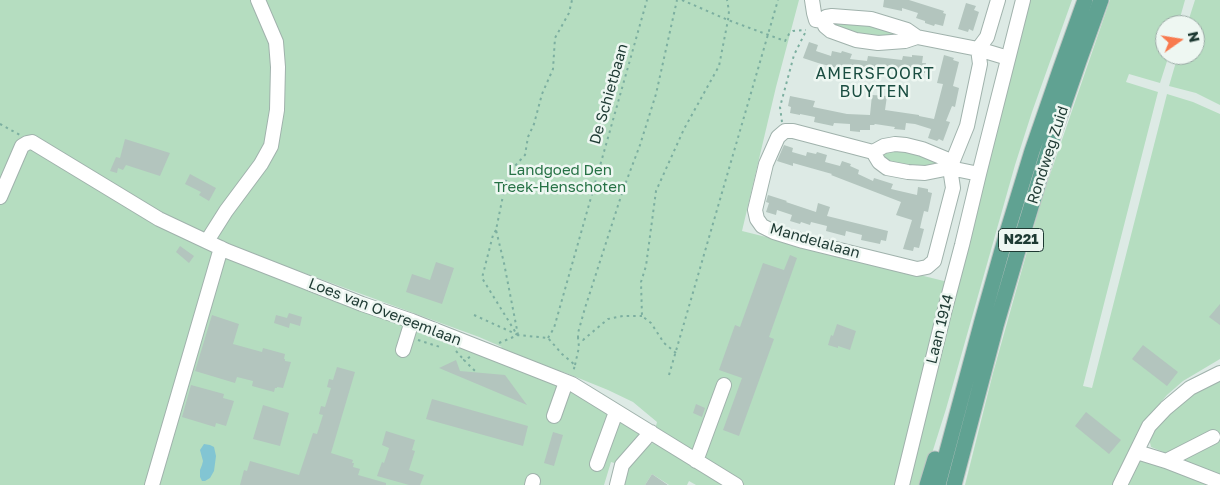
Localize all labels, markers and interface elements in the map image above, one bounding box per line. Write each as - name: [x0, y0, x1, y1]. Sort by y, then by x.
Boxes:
- north arrow: [1155, 15, 1205, 65]
- text: N: [1185, 30, 1204, 44]
- street label: De Schietbaan: [586, 42, 632, 146]
- district label: AMERSFOORT BUYTEN: [814, 64, 936, 102]
- street label: Rondweg Zuid: [1024, 104, 1072, 206]
- park label: Landgoed Den Treek-Henschoten: [494, 161, 626, 196]
- street label: Mandelalaan: [768, 220, 862, 262]
- road number: N221: [998, 228, 1044, 252]
- street label: Loes van Overeemlaan: [306, 274, 464, 350]
- street label: Laan 1914: [923, 292, 957, 366]

